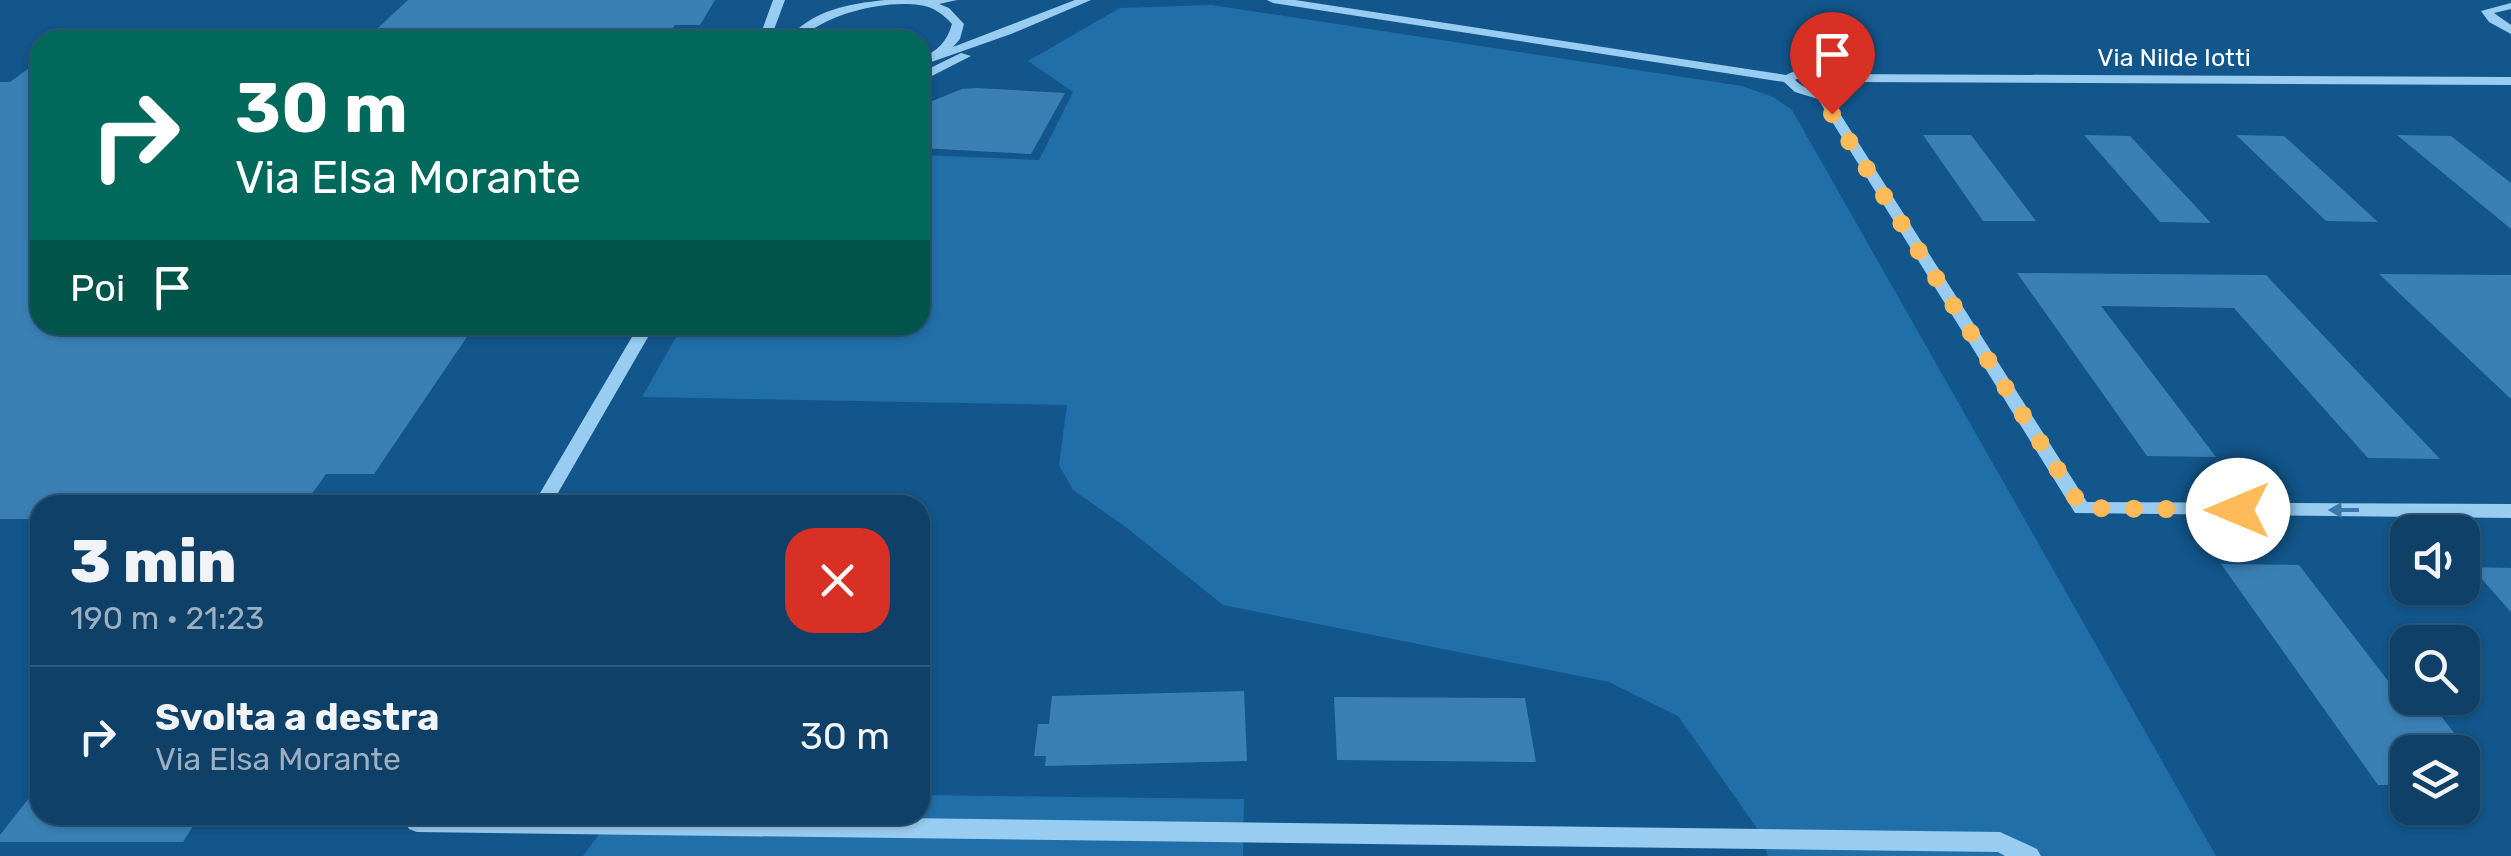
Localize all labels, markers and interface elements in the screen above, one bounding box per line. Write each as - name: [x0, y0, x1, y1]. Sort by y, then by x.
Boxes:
- pin: [1790, 12, 1875, 115]
- icon: arrive: [1805, 27, 1860, 82]
- street label: Via Nilde Iotti: [2097, 43, 2251, 72]
- text: 30 m: [235, 67, 408, 150]
- icon: right: [70, 70, 200, 200]
- text: Via Elsa Morante: [235, 151, 581, 204]
- icon: arrive: [145, 260, 200, 315]
- text: Poi: [70, 265, 125, 311]
- position arrow: [2186, 458, 2290, 562]
- one-way arrow: [2327, 502, 2359, 518]
- map controls: [2390, 515, 2480, 825]
- button: sound: [2390, 515, 2480, 605]
- text: 3 min: [70, 526, 236, 597]
- button: close: [785, 528, 890, 633]
- text: 190 m · 21:23: [70, 599, 264, 637]
- button: search: [2390, 625, 2480, 715]
- text: Svolta a destra: [155, 694, 439, 740]
- icon: right: [70, 709, 125, 764]
- text: 30 m: [800, 713, 890, 759]
- button: layers: [2390, 735, 2480, 825]
- text: Via Elsa Morante: [155, 740, 401, 778]

